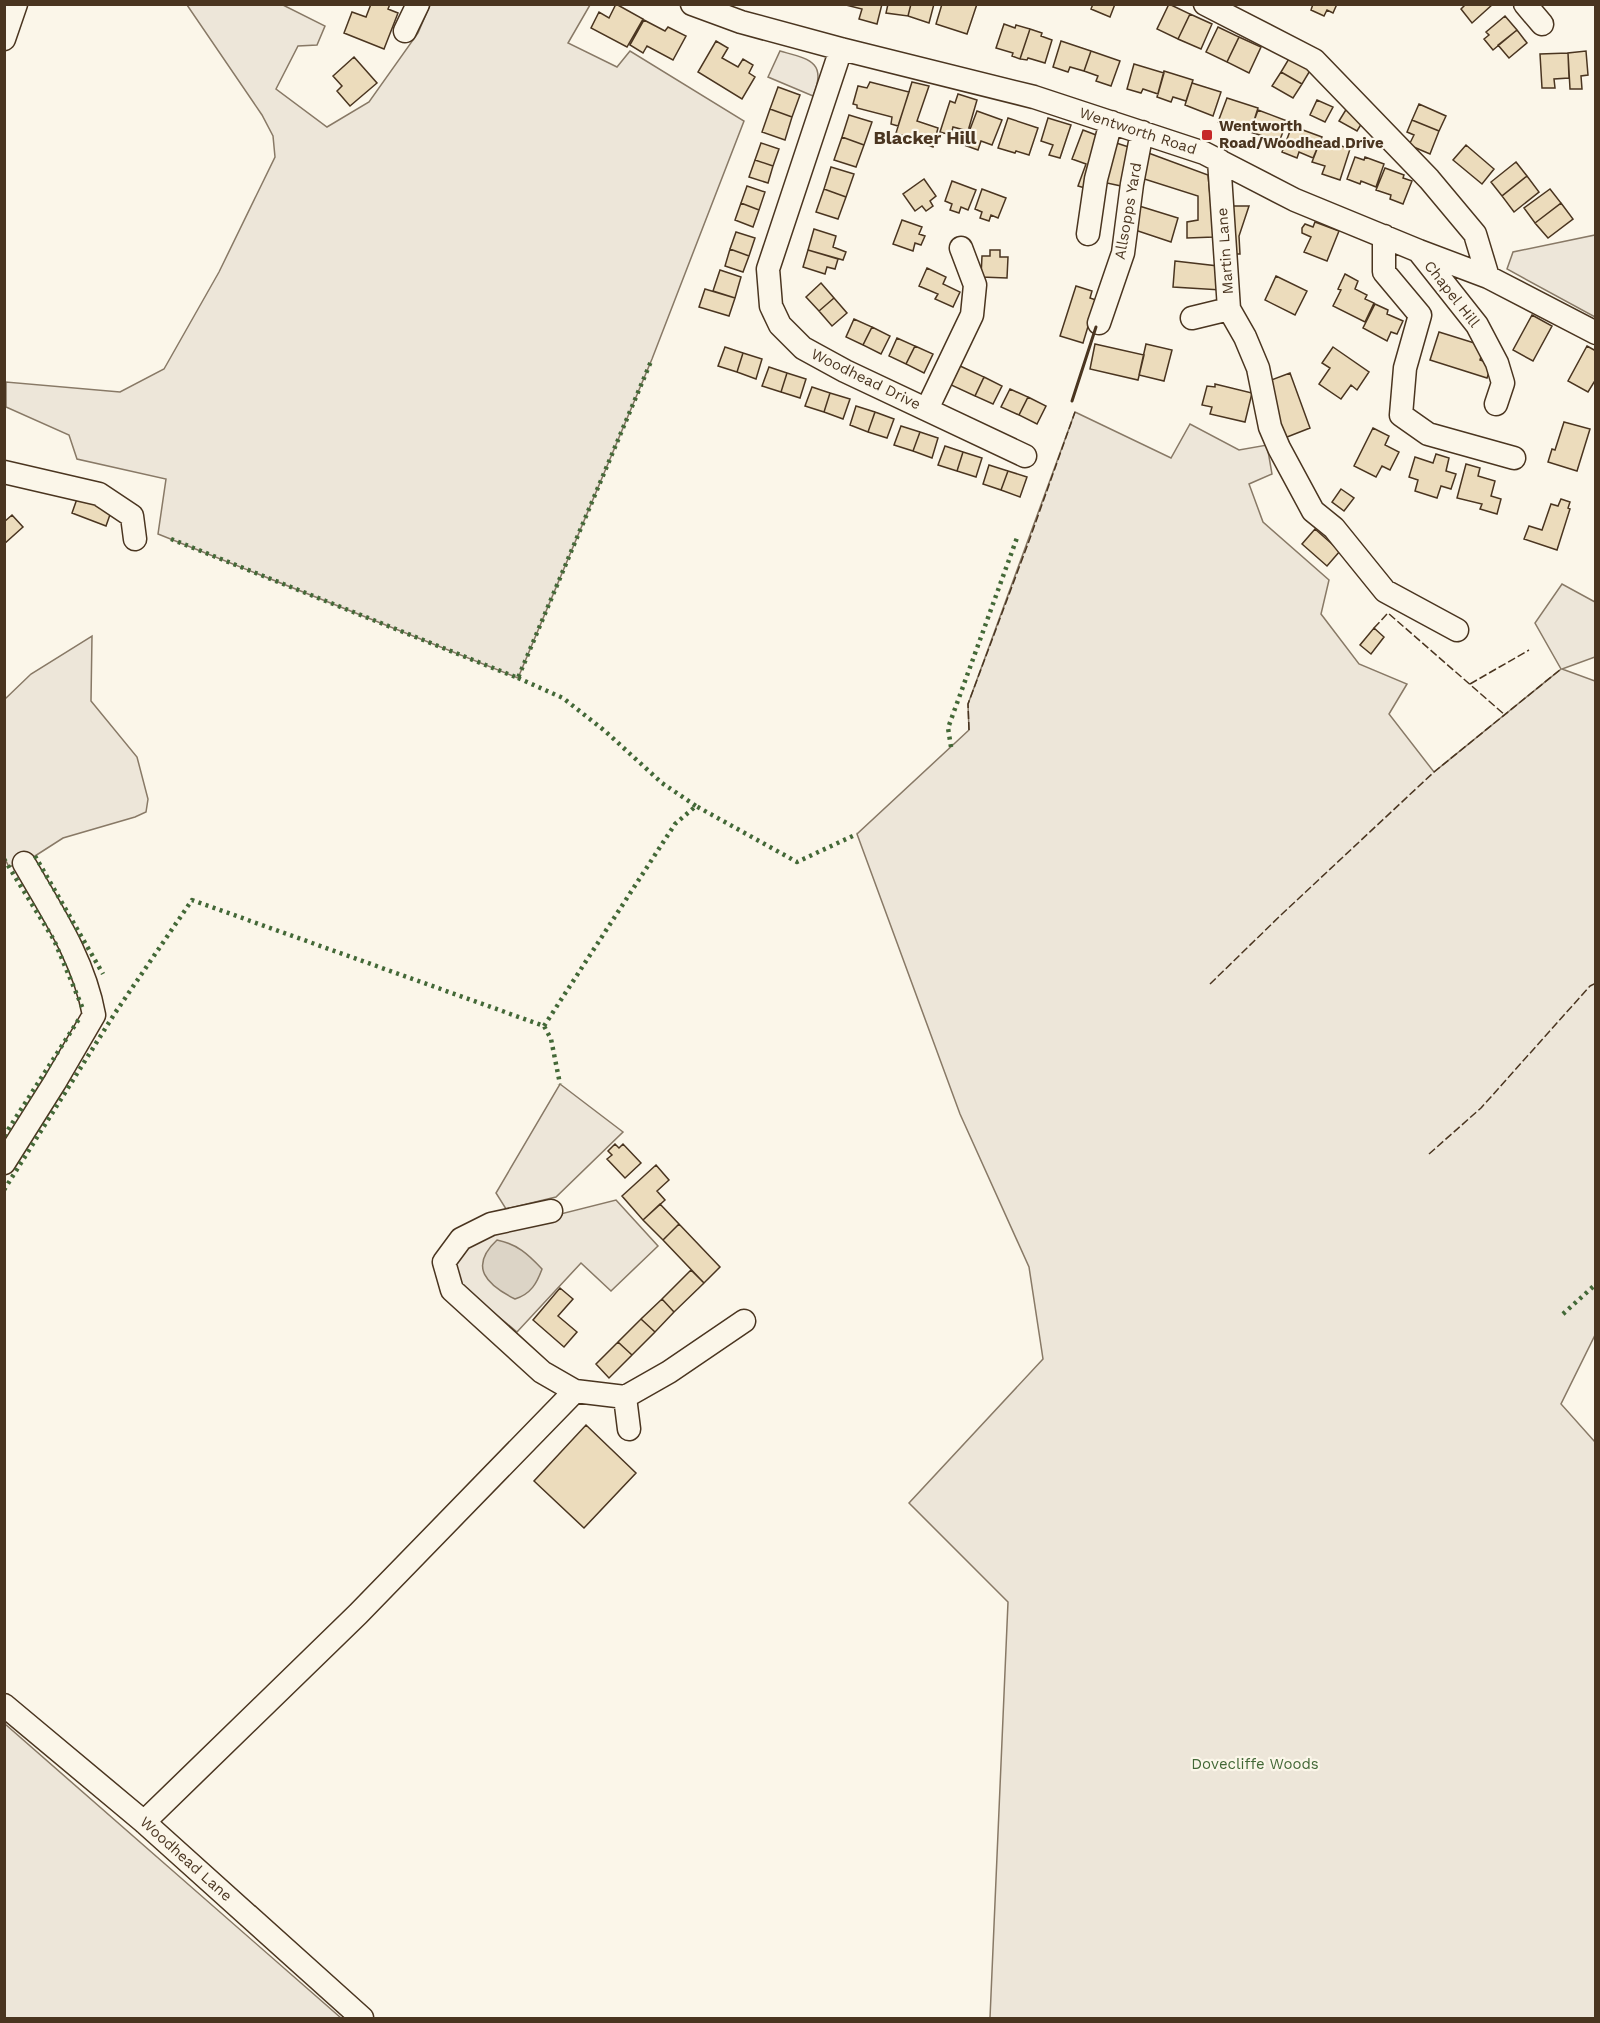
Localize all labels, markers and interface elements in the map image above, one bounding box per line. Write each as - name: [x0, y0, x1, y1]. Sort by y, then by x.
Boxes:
- street label: Wentworth Road: [1077, 104, 1199, 158]
- place label: Wentworth Road/Woodhead Drive: [1219, 117, 1384, 152]
- district label: Blacker Hill: [873, 127, 977, 148]
- marker: Wentworth Road/Woodhead Drive: [1200, 128, 1214, 142]
- street label: Allsopps Yard: [1111, 161, 1145, 261]
- street label: Martin Lane: [1213, 207, 1237, 295]
- street label: Chapel Hill: [1420, 257, 1484, 331]
- street label: Woodhead Drive: [808, 345, 924, 413]
- park label: Dovecliffe Woods: [1191, 1755, 1319, 1773]
- street label: Woodhead Lane: [136, 1813, 236, 1905]

